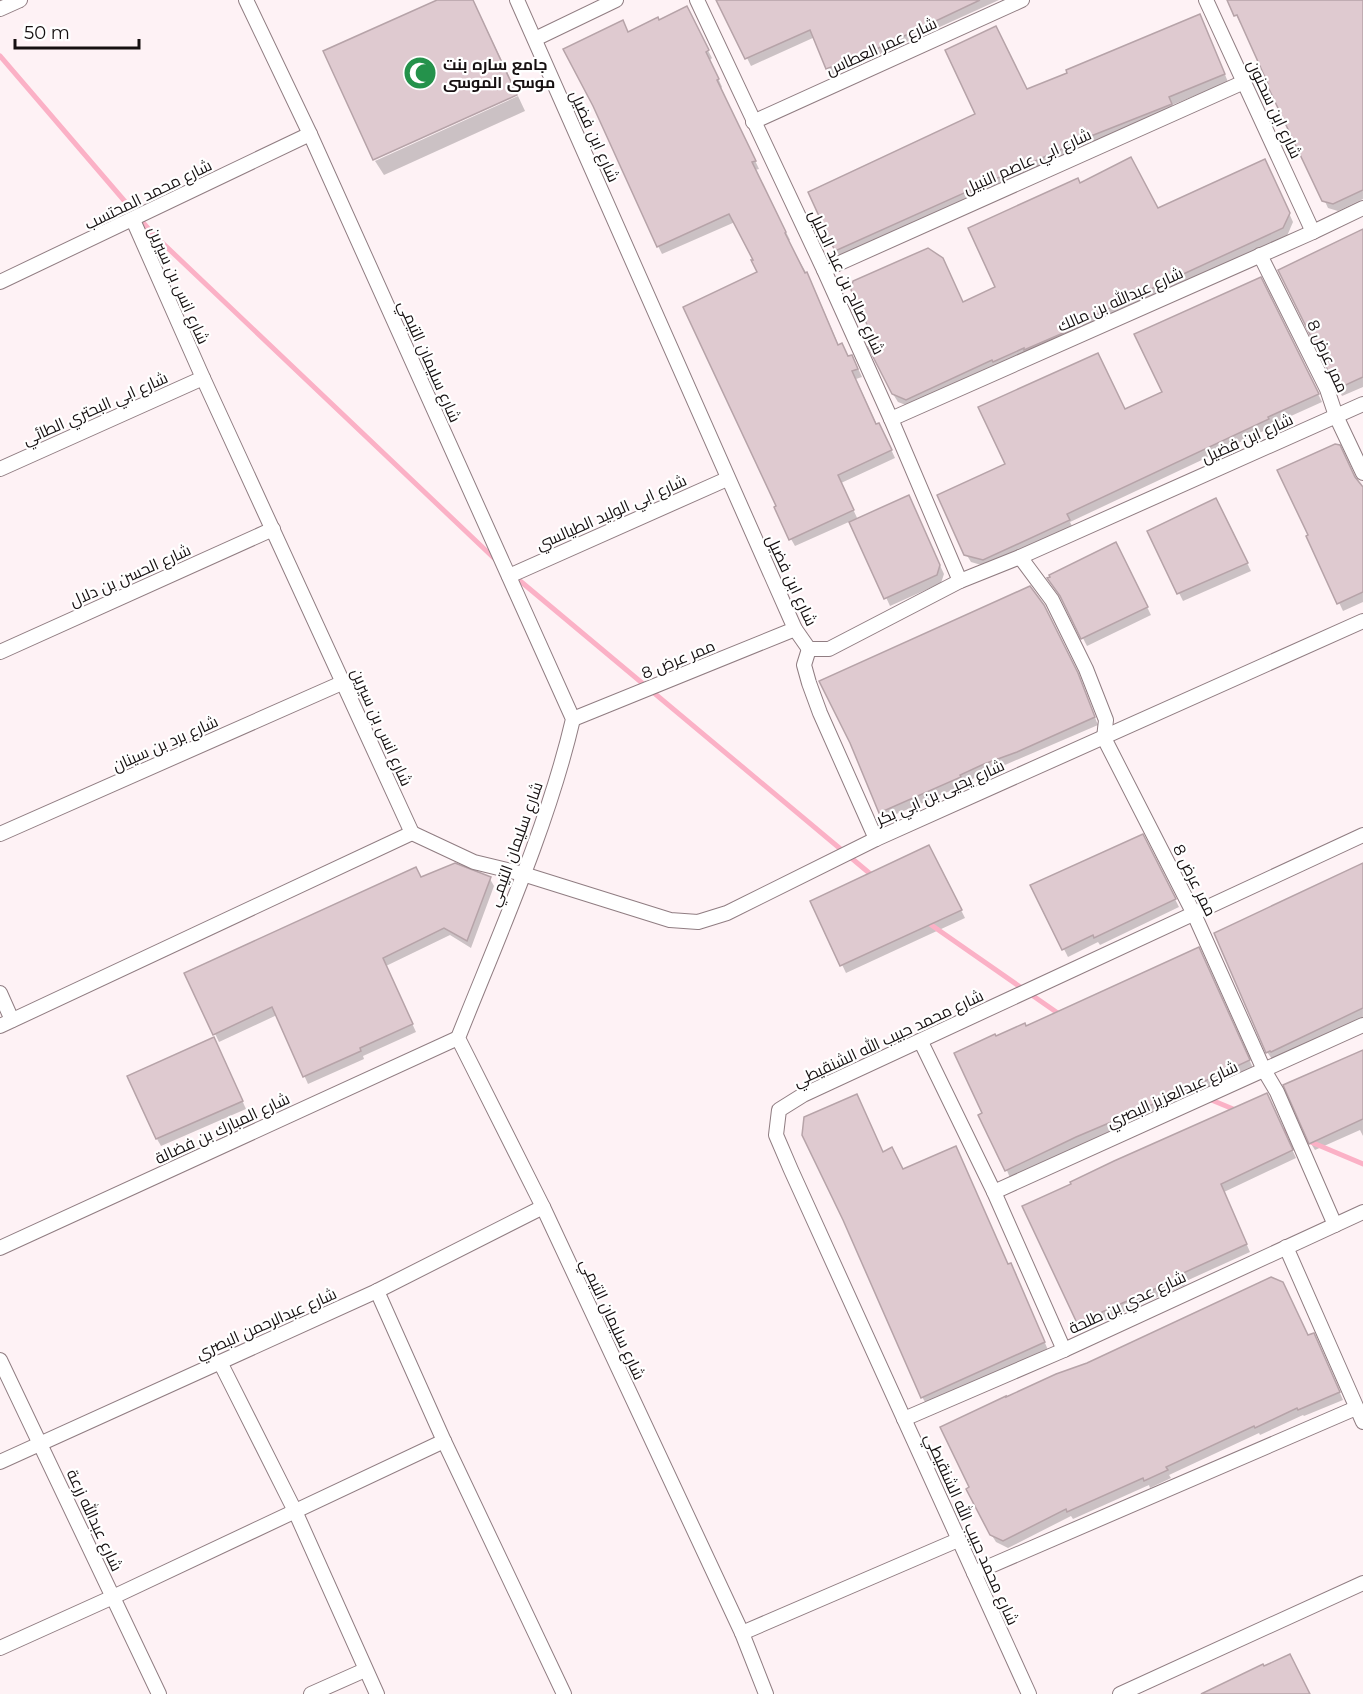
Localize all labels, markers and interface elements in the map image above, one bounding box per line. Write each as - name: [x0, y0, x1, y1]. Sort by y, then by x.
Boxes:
- scale bar: [15, 12, 140, 50]
- street label: شارع عمر العطاس: [823, 13, 940, 81]
- text: 50 m: [24, 22, 70, 44]
- mosque icon: جامع ساره بنت موسى الموسى: [402, 55, 438, 91]
- place label: جامع ساره بنت موسى الموسى: [443, 55, 555, 92]
- street label: شارع ابن سحنون: [1242, 57, 1306, 162]
- street label: شارع ابن فضيل: [564, 87, 623, 186]
- street label: شارع ابي عاصم النبيل: [960, 125, 1096, 202]
- street label: شارع محمد المحتسب: [81, 155, 216, 235]
- street label: شارع صالح بن عبد الجليل: [803, 207, 888, 358]
- street label: شارع انس بن سيرين: [142, 223, 213, 348]
- street label: شارع عبدالله بن مالك: [1054, 262, 1187, 337]
- street label: شارع سليمان التيمي: [390, 297, 465, 427]
- street label: ممر عرض 8: [1302, 317, 1352, 396]
- street label: شارع ابي البحتري الطائي: [20, 368, 172, 453]
- street label: شارع ابن فضيل: [1198, 410, 1297, 469]
- street label: شارع ابي الوليد الطيالسي: [533, 471, 691, 558]
- street label: شارع ابن فضيل: [760, 532, 821, 630]
- street label: شارع الحسن بن دلال: [67, 540, 195, 613]
- street label: ممر عرض 8: [639, 636, 718, 684]
- street label: شارع انس بن سيرين: [345, 665, 416, 790]
- street label: شارع برد بن سينان: [109, 712, 222, 777]
- street label: شارع يحيى بن ابي بكر: [872, 756, 1009, 833]
- street label: شارع سليمان التيمي: [484, 779, 551, 911]
- street label: ممر عرض 8: [1168, 841, 1220, 920]
- street label: شارع محمد حبيب الله الشنقيطي: [790, 985, 988, 1095]
- street label: شارع عبدالعزيز البصري: [1104, 1057, 1242, 1136]
- street label: شارع المبارك بن فضالة: [152, 1089, 293, 1170]
- street label: شارع سليمان التيمي: [573, 1256, 649, 1384]
- street label: شارع عدي بن طلحة: [1066, 1267, 1191, 1342]
- street label: شارع عبدالرحمن البصري: [193, 1284, 341, 1367]
- street label: شارع محمد حبيب الله الشنقيطي: [917, 1430, 1023, 1630]
- street label: شارع عبدالله زرعة: [61, 1466, 127, 1575]

